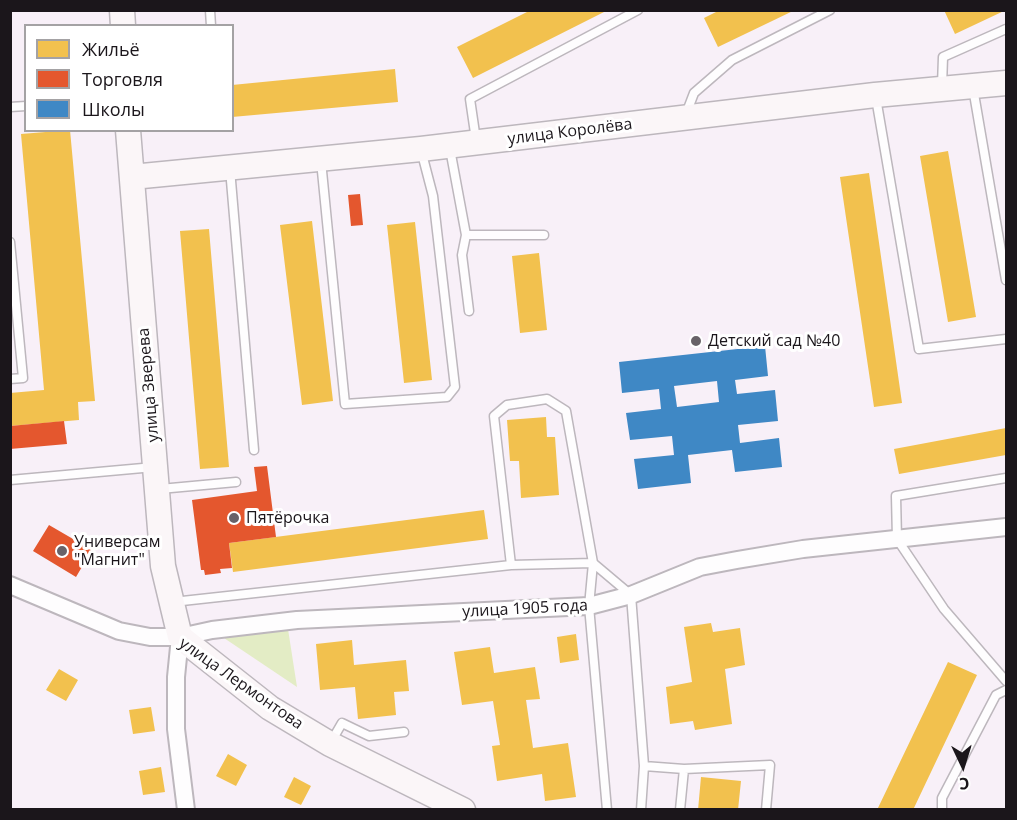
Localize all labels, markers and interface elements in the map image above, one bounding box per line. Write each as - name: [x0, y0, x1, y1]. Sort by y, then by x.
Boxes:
- legend: [24, 24, 234, 132]
- text: Жильё: [82, 37, 140, 61]
- text: Торговля: [82, 67, 163, 91]
- text: Школы: [82, 97, 145, 121]
- street label: улица Королёва: [507, 115, 633, 149]
- street label: улица Зверева: [134, 327, 164, 443]
- place label: Детский сад №40: [708, 331, 840, 351]
- marker: Детский сад №40: [689, 334, 703, 348]
- place label: Пятёрочка: [246, 508, 329, 528]
- marker: Пятёрочка: [227, 511, 241, 525]
- place label: Универсам "Магнит": [74, 532, 160, 570]
- marker: Универсам "Магнит": [55, 544, 69, 558]
- street label: улица 1905 года: [462, 596, 588, 622]
- street label: улица Лермонтова: [175, 634, 307, 734]
- north arrow: [933, 736, 993, 796]
- text: С: [958, 773, 970, 795]

